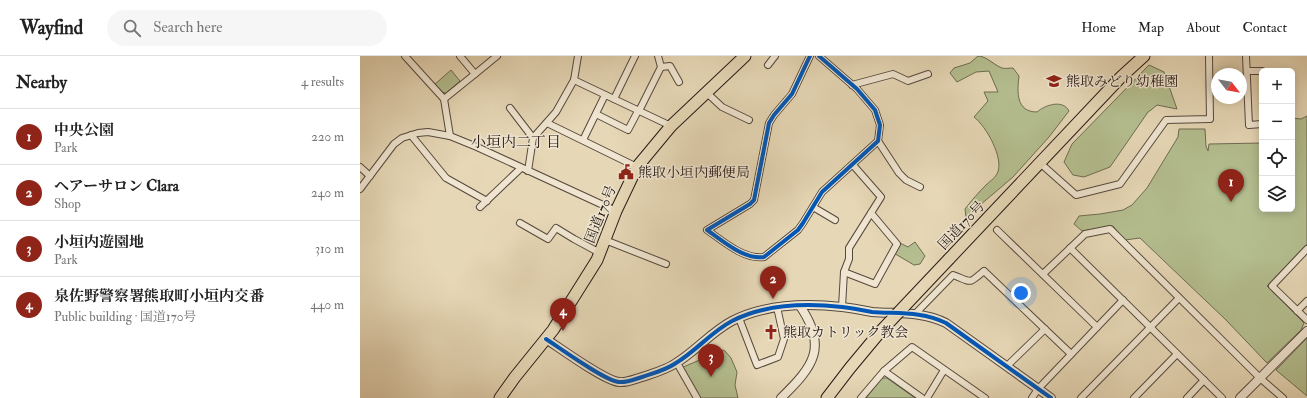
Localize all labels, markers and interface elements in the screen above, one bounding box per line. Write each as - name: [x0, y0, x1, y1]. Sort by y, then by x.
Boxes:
- search box: [107, 10, 387, 46]
- text: Wayfind: [20, 16, 83, 40]
- icon: search: [121, 17, 143, 39]
- text: Search here: [153, 18, 223, 37]
- text: Home: [1081, 19, 1116, 36]
- text: Map: [1138, 19, 1164, 36]
- text: About: [1186, 19, 1220, 36]
- text: Contact: [1242, 19, 1287, 36]
- north arrow: [1211, 68, 1247, 104]
- map controls: [1259, 68, 1295, 212]
- button: +: [1259, 68, 1295, 104]
- text: Nearby: [16, 72, 67, 93]
- school or university icon: 熊取みどり幼稚園: [1045, 72, 1063, 90]
- place label: 熊取みどり幼稚園: [1066, 73, 1178, 90]
- text: 4 results: [301, 74, 344, 90]
- button: −: [1259, 104, 1295, 140]
- text: 中央公園: [54, 121, 114, 140]
- text: 1: [27, 129, 31, 145]
- text: 220 m: [311, 129, 344, 145]
- district label: 小垣内二丁目: [471, 133, 561, 152]
- text: Park: [54, 140, 78, 156]
- button: locate: [1259, 140, 1295, 176]
- public building icon: 熊取小垣内郵便局: [617, 163, 635, 181]
- place label: 熊取小垣内郵便局: [638, 164, 750, 181]
- pin: 1: [1218, 169, 1244, 202]
- button: layers: [1259, 176, 1295, 212]
- text: ヘアーサロン Clara: [54, 177, 179, 196]
- street label: 国道170号: [581, 183, 620, 245]
- text: 2: [26, 185, 32, 201]
- text: 240 m: [311, 185, 344, 201]
- text: Shop: [54, 196, 81, 212]
- street label: 国道170号: [934, 197, 988, 253]
- text: 小垣内遊園地: [54, 233, 144, 252]
- text: 3: [27, 241, 32, 257]
- text: 310 m: [315, 241, 344, 257]
- text: Park: [54, 252, 78, 268]
- pin: 2: [760, 266, 786, 299]
- your location: [1011, 283, 1031, 303]
- text: 泉佐野警察署熊取町小垣内交番: [54, 287, 264, 306]
- text: 4: [25, 297, 33, 313]
- text: 440 m: [310, 297, 344, 313]
- pin: 4: [550, 298, 576, 331]
- text: Public building · 国道170号: [54, 309, 196, 325]
- church icon: 熊取カトリック教会: [762, 323, 780, 341]
- place label: 熊取カトリック教会: [783, 324, 908, 341]
- pin: 3: [698, 344, 724, 377]

